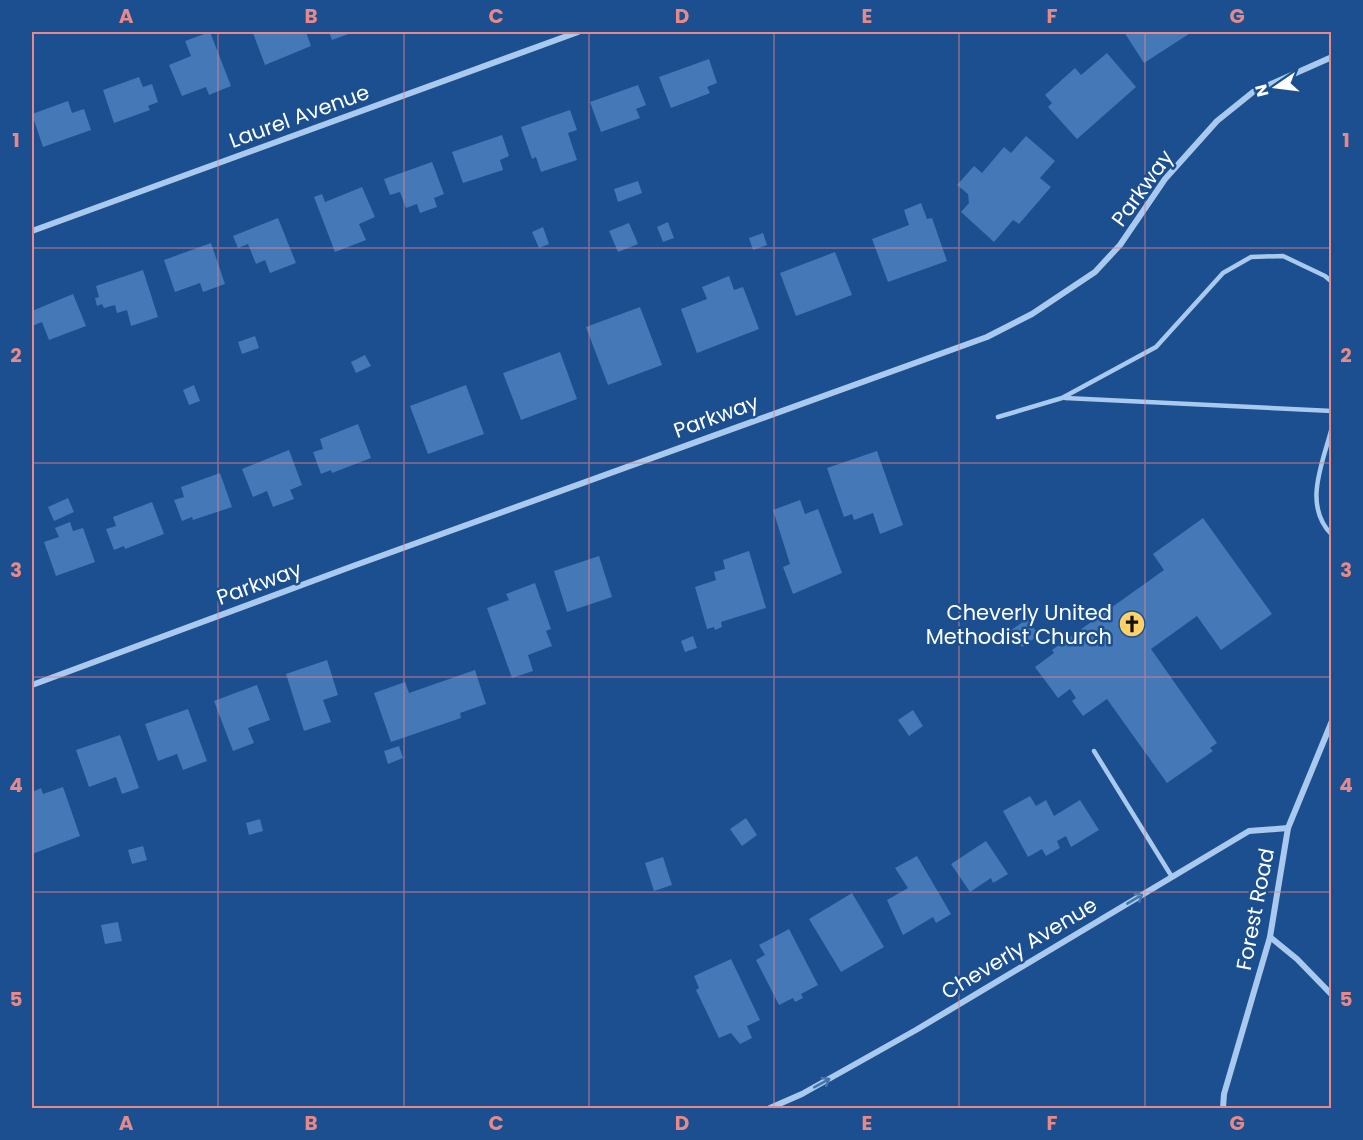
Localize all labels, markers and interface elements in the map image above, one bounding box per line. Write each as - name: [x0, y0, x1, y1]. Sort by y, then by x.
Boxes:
- text: A: [119, 2, 134, 30]
- text: B: [304, 2, 318, 30]
- text: C: [488, 2, 504, 30]
- text: D: [675, 2, 689, 30]
- text: E: [862, 2, 872, 30]
- text: F: [1047, 2, 1058, 30]
- text: G: [1229, 2, 1245, 30]
- north arrow: [1246, 57, 1306, 117]
- street label: Laurel Avenue: [225, 77, 373, 155]
- text: N: [1249, 82, 1275, 99]
- text: 1: [12, 126, 20, 154]
- text: 1: [1342, 126, 1350, 154]
- street label: Parkway: [1104, 144, 1180, 232]
- text: 2: [10, 341, 22, 369]
- text: 2: [1340, 341, 1352, 369]
- street label: Parkway: [670, 387, 763, 445]
- street label: Parkway: [213, 554, 306, 612]
- text: 3: [10, 556, 22, 584]
- text: 3: [1340, 556, 1352, 584]
- place label: Cheverly United Methodist Church: [926, 598, 1112, 651]
- church icon: Cheverly United Methodist Church: [1117, 609, 1147, 639]
- text: 4: [9, 771, 23, 799]
- text: 4: [1339, 771, 1353, 799]
- street label: Forest Road: [1229, 846, 1281, 972]
- street label: Cheverly Avenue: [936, 890, 1102, 1006]
- one-way arrow: [1126, 892, 1143, 904]
- text: 5: [10, 985, 23, 1013]
- text: 5: [1340, 985, 1353, 1013]
- one-way arrow: [813, 1076, 830, 1088]
- text: A: [119, 1109, 134, 1137]
- text: B: [304, 1109, 318, 1137]
- text: C: [488, 1109, 504, 1137]
- text: D: [675, 1109, 689, 1137]
- text: E: [862, 1109, 872, 1137]
- text: F: [1047, 1109, 1058, 1137]
- text: G: [1229, 1109, 1245, 1137]

